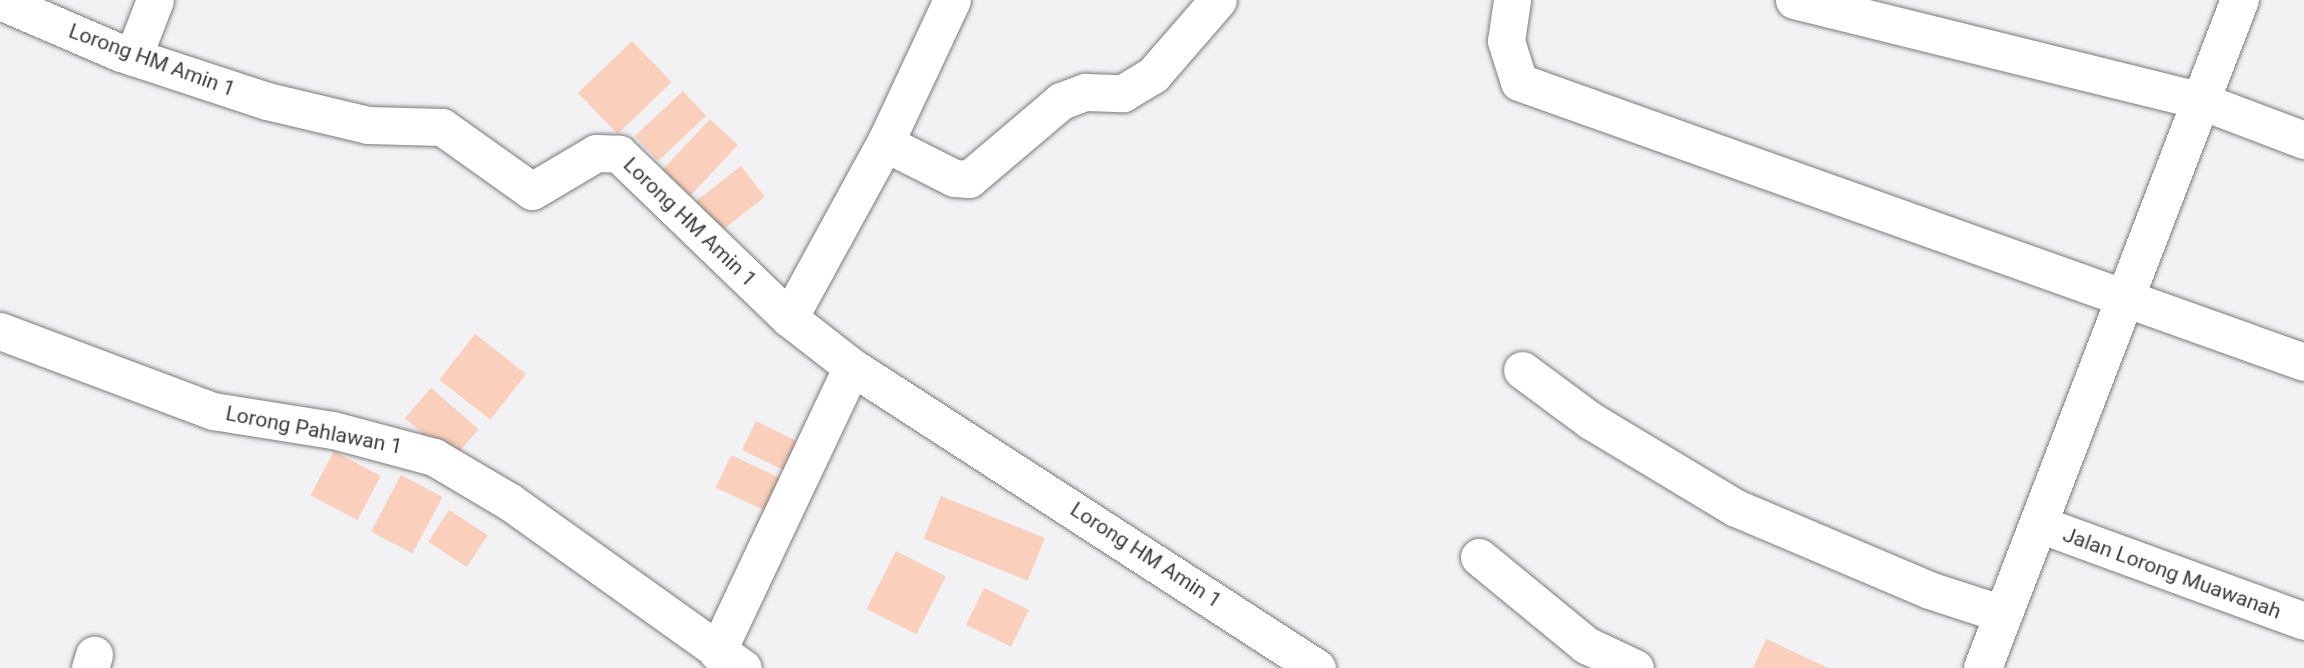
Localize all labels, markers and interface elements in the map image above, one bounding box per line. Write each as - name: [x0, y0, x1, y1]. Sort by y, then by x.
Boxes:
- street label: Lorong HM Amin 1: [65, 18, 239, 102]
- street label: Lorong HM Amin 1: [618, 152, 762, 292]
- street label: Lorong Pahlawan 1: [224, 401, 404, 459]
- street label: Lorong HM Amin 1: [1066, 497, 1226, 613]
- street label: Jalan Lorong Muawanah: [2060, 522, 2284, 624]

